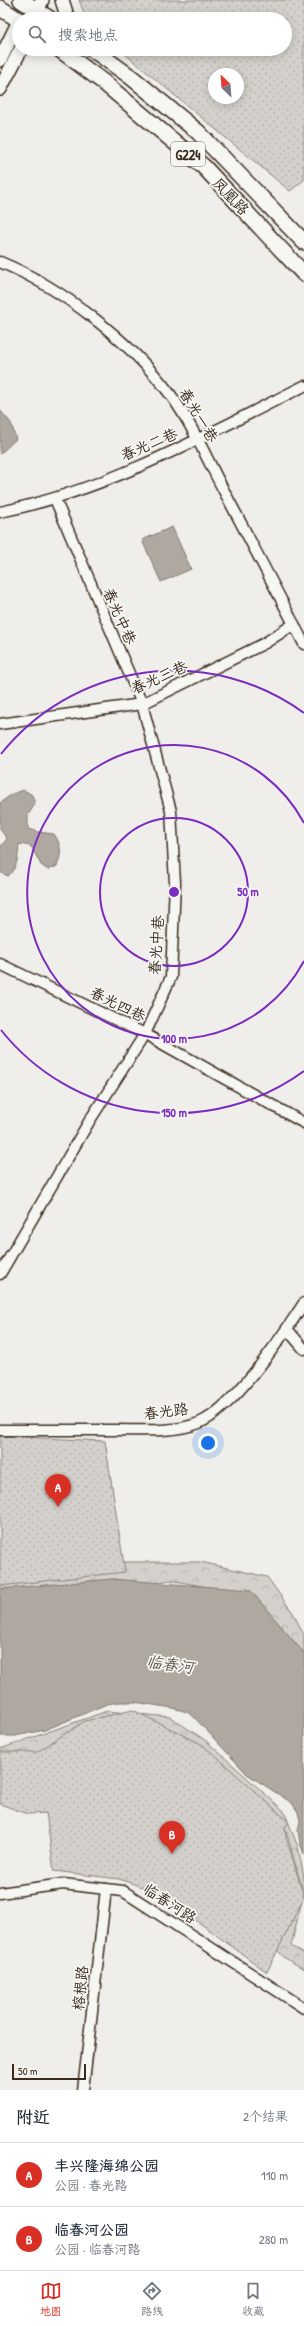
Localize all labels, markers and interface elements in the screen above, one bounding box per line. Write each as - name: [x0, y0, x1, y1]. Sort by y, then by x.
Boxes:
- search box: [12, 12, 292, 56]
- icon: search: [26, 23, 48, 45]
- text: 搜索地点: [58, 24, 118, 45]
- north arrow: [208, 68, 244, 104]
- road number: G224: [171, 142, 205, 166]
- street label: 凤凰路: [208, 173, 254, 219]
- street label: 春光一巷: [175, 384, 223, 446]
- street label: 春光二巷: [117, 423, 181, 465]
- street label: 春光中巷: [98, 584, 142, 648]
- street label: 春光三巷: [127, 655, 191, 699]
- text: 50 m: [237, 883, 259, 900]
- centre of rings: [167, 885, 181, 899]
- street label: 春光中巷: [143, 914, 169, 976]
- street label: 春光四巷: [86, 981, 150, 1027]
- text: 100 m: [161, 1030, 187, 1047]
- text: 150 m: [161, 1104, 187, 1121]
- street label: 春光路: [142, 1398, 190, 1424]
- your location: [198, 1433, 218, 1453]
- pin: A: [45, 1474, 71, 1507]
- water label: 临春河: [145, 1650, 198, 1679]
- pin: B: [159, 1821, 185, 1854]
- street label: 临春河路: [139, 1878, 201, 1928]
- street label: 榕根路: [67, 1965, 93, 2011]
- scale bar: [12, 2062, 86, 2081]
- text: 50 m: [18, 2064, 38, 2078]
- text: 附近: [16, 2105, 50, 2128]
- text: 2个结果: [243, 2107, 288, 2125]
- text: 丰兴隆海绵公园: [54, 2155, 159, 2176]
- text: A: [26, 2166, 32, 2184]
- text: 110 m: [261, 2166, 288, 2184]
- text: 公园 · 春光路: [54, 2176, 128, 2194]
- text: 临春河公园: [54, 2219, 129, 2240]
- text: B: [26, 2230, 32, 2248]
- text: 280 m: [259, 2230, 288, 2248]
- text: 公园 · 临春河路: [54, 2240, 141, 2258]
- tab: 地图: [40, 2280, 62, 2318]
- tab: 路线: [141, 2280, 163, 2318]
- tab: 收藏: [242, 2280, 264, 2318]

